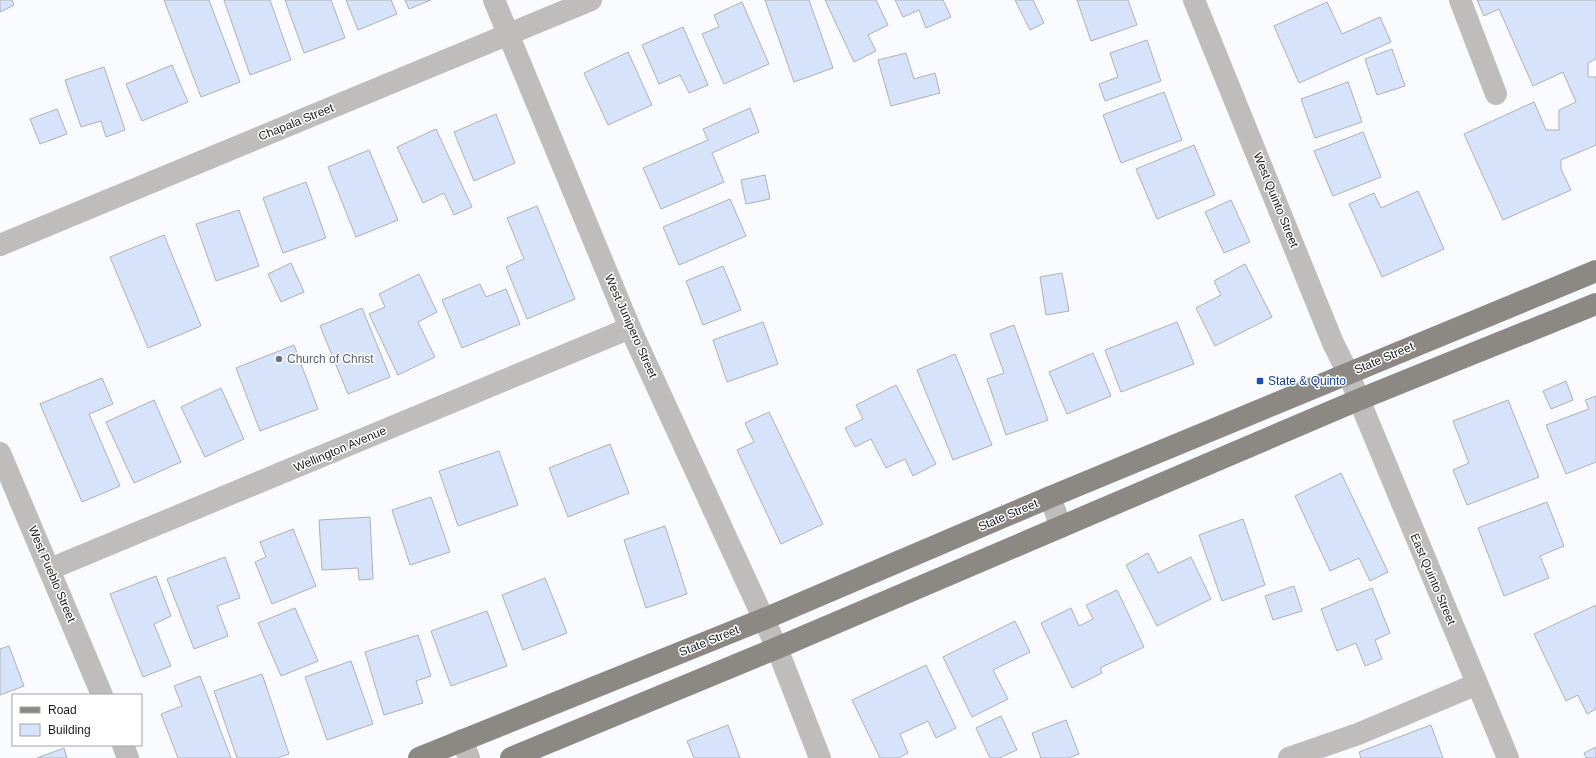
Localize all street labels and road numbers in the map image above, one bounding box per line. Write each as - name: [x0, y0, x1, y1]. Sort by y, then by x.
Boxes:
- street label: Chapala Street: [256, 100, 336, 143]
- street label: West Quinto Street: [1251, 150, 1302, 250]
- street label: West Junipero Street: [602, 272, 660, 381]
- street label: State Street: [1352, 339, 1417, 377]
- street label: Wellington Avenue: [292, 423, 389, 475]
- street label: State Street: [976, 496, 1041, 534]
- street label: West Pueblo Street: [25, 524, 79, 625]
- street label: East Quinto Street: [1407, 531, 1459, 627]
- street label: State Street: [677, 622, 742, 659]

